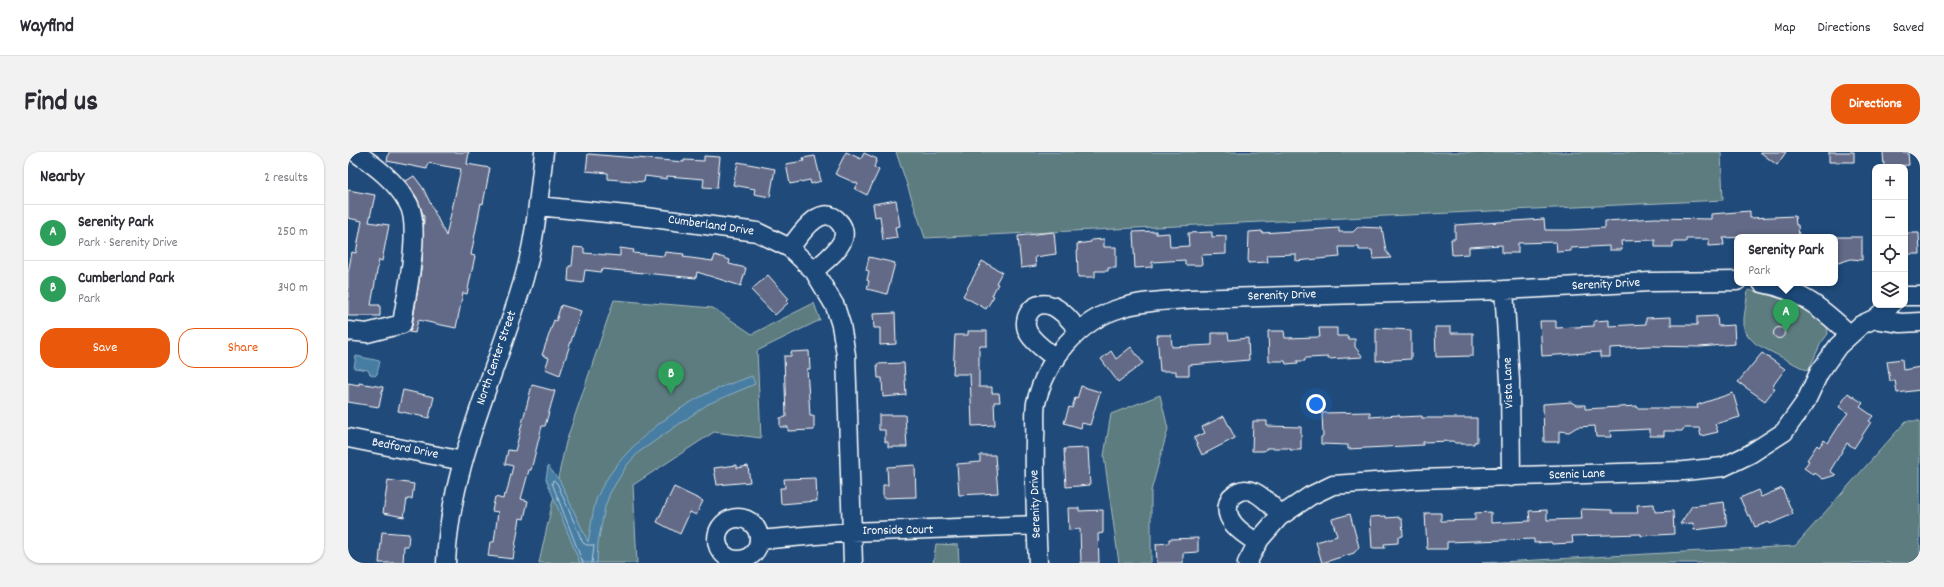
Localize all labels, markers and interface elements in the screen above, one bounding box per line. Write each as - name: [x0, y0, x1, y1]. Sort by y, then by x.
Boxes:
- text: Wayfind: [20, 14, 74, 41]
- text: Map: [1774, 18, 1796, 38]
- text: Directions: [1818, 18, 1871, 38]
- text: Saved: [1893, 18, 1924, 38]
- text: Find us: [24, 84, 98, 124]
- button: Directions: [1831, 84, 1920, 124]
- map controls: [1872, 164, 1908, 308]
- button: +: [1872, 164, 1908, 200]
- text: Nearby: [40, 166, 84, 190]
- text: 2 results: [264, 169, 308, 188]
- button: −: [1872, 200, 1908, 236]
- street label: Cumberland Drive: [667, 211, 755, 241]
- text: Serenity Park: [78, 212, 154, 234]
- text: A: [49, 223, 57, 242]
- text: 250 m: [277, 223, 308, 242]
- text: Park · Serenity Drive: [78, 234, 178, 253]
- popup: [1734, 234, 1838, 286]
- button: locate: [1872, 236, 1908, 272]
- text: Serenity Park: [1748, 240, 1824, 262]
- text: Park: [1748, 262, 1770, 281]
- text: Cumberland Park: [78, 268, 174, 290]
- button: layers: [1872, 272, 1908, 308]
- street label: Serenity Drive: [1571, 274, 1641, 296]
- text: B: [50, 279, 56, 298]
- text: 340 m: [278, 279, 308, 298]
- street label: Serenity Drive: [1247, 285, 1317, 307]
- text: Park: [78, 290, 100, 309]
- pin: A: [1773, 299, 1799, 332]
- street label: North Center Street: [472, 308, 522, 408]
- button: Save: [40, 328, 170, 368]
- button: Share: [178, 328, 308, 368]
- street label: Vista Lane: [1499, 357, 1519, 409]
- pin: B: [658, 361, 684, 394]
- your location: [1306, 394, 1326, 414]
- street label: Bedford Drive: [370, 433, 440, 465]
- street label: Scenic Lane: [1548, 465, 1606, 485]
- street label: Serenity Drive: [1025, 469, 1047, 539]
- street label: Ironside Court: [862, 521, 934, 541]

